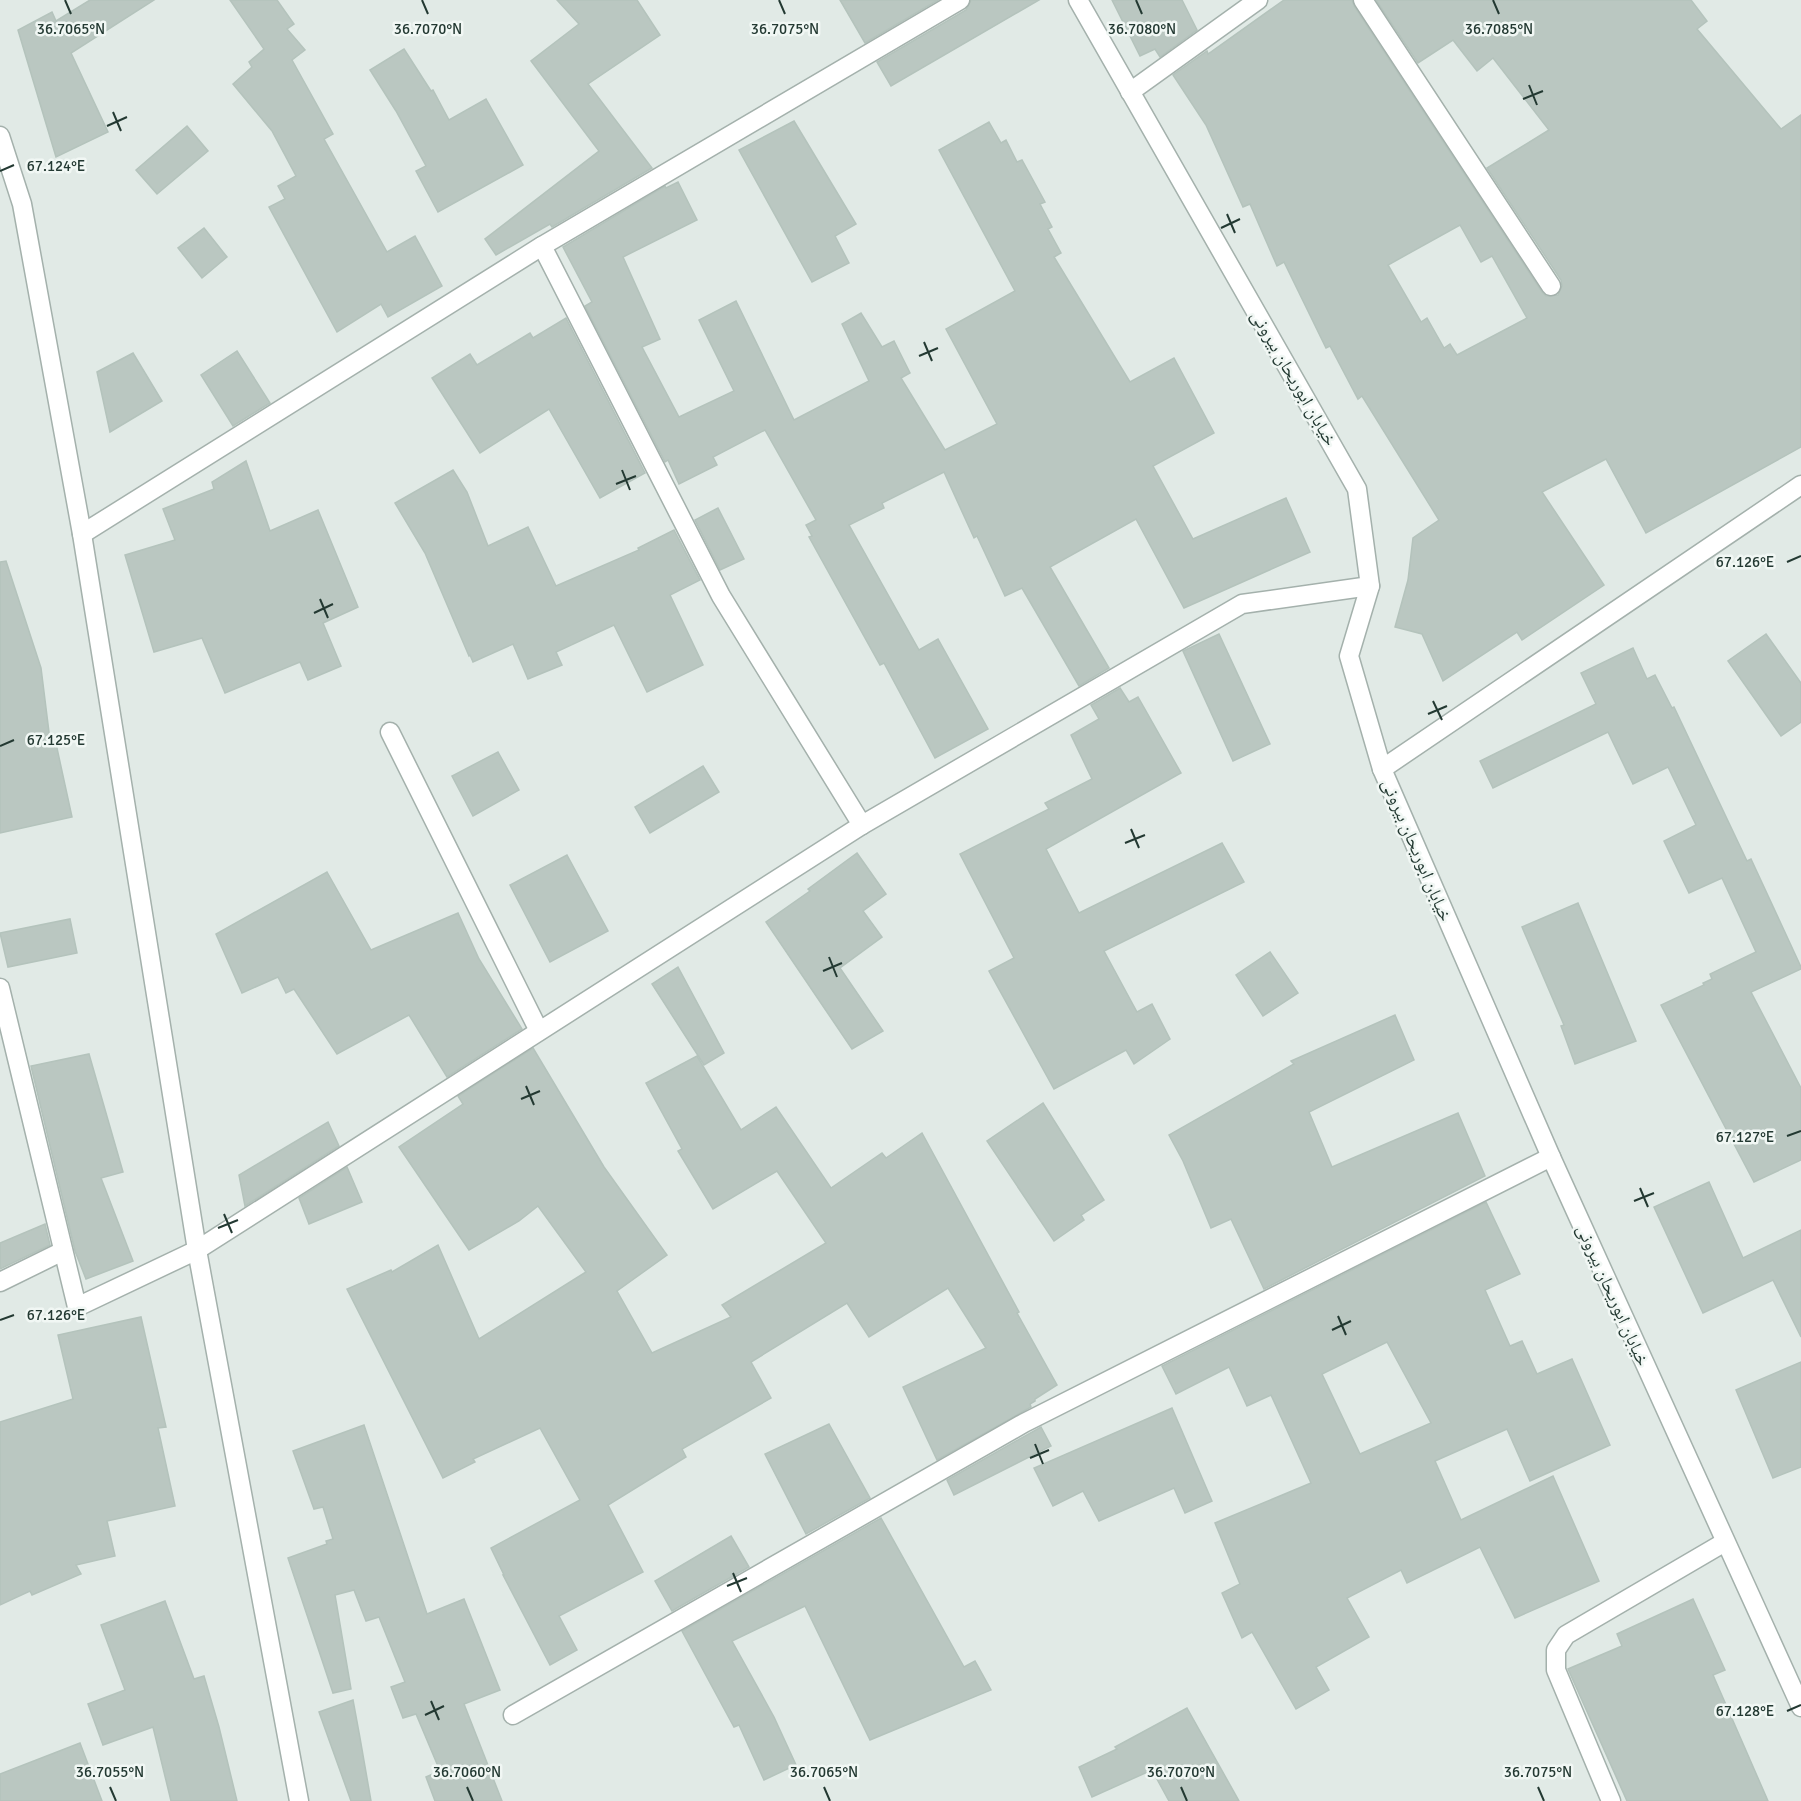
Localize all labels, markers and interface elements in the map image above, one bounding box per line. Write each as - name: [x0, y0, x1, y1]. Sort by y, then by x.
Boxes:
- text: 36.7065°N: [37, 20, 105, 38]
- text: 36.7070°N: [394, 20, 462, 38]
- text: 36.7075°N: [751, 20, 819, 38]
- text: 36.7080°N: [1108, 20, 1176, 38]
- text: 36.7085°N: [1465, 20, 1533, 38]
- text: 67.124°E: [27, 157, 85, 175]
- street label: خیابان ابوریحان بیرونی: [1246, 306, 1342, 450]
- text: 67.126°E: [1716, 553, 1774, 571]
- text: 67.125°E: [27, 731, 85, 749]
- street label: خیابان ابوریحان بیرونی: [1377, 775, 1457, 925]
- text: 67.127°E: [1716, 1128, 1774, 1146]
- street label: خیابان ابوریحان بیرونی: [1572, 1221, 1654, 1369]
- text: 67.126°E: [27, 1306, 85, 1324]
- text: 67.128°E: [1716, 1702, 1774, 1720]
- text: 36.7055°N: [76, 1763, 144, 1781]
- text: 36.7060°N: [433, 1763, 501, 1781]
- text: 36.7065°N: [790, 1763, 858, 1781]
- text: 36.7070°N: [1147, 1763, 1215, 1781]
- text: 36.7075°N: [1504, 1763, 1572, 1781]

